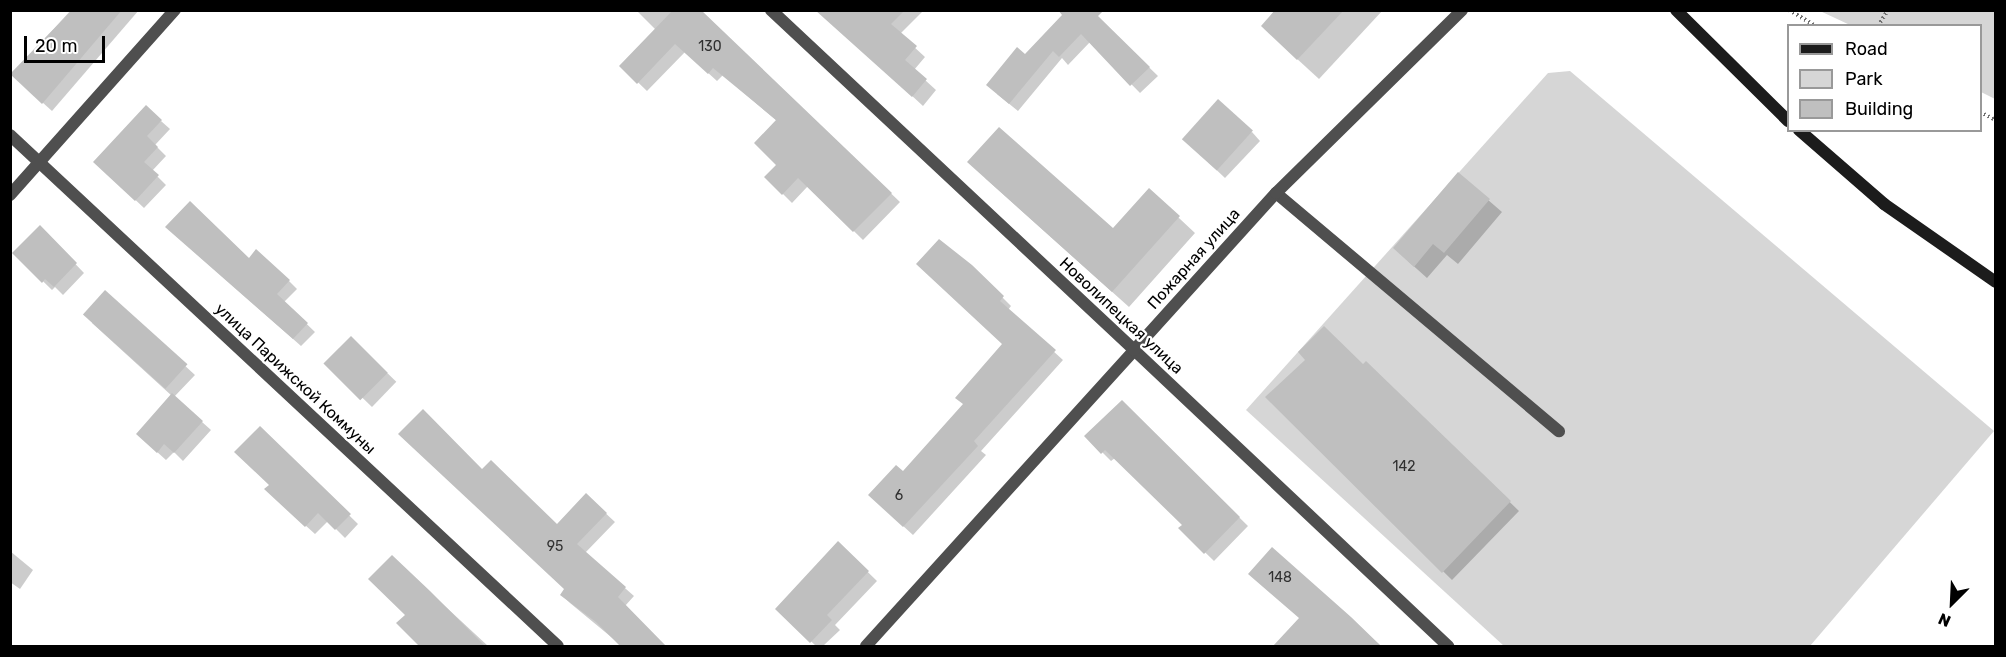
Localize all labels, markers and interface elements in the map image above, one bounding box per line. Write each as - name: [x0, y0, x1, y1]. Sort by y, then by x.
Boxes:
- scale bar: [27, 24, 108, 62]
- legend: [1787, 24, 1982, 132]
- text: 20 m: [35, 35, 77, 57]
- text: Road: [1845, 38, 1888, 60]
- house number: 130: [698, 39, 722, 55]
- text: Park: [1845, 68, 1882, 90]
- text: Building: [1845, 98, 1913, 120]
- street label: Пожарная улица: [1144, 205, 1244, 313]
- street label: Новолипецкая улица: [1055, 254, 1187, 378]
- street label: улица Парижской Коммуны: [211, 299, 379, 459]
- house number: 142: [1393, 459, 1415, 475]
- house number: 6: [895, 488, 903, 504]
- house number: 95: [547, 539, 563, 555]
- house number: 148: [1268, 570, 1292, 586]
- north arrow: [1922, 573, 1982, 633]
- text: N: [1935, 609, 1954, 631]

